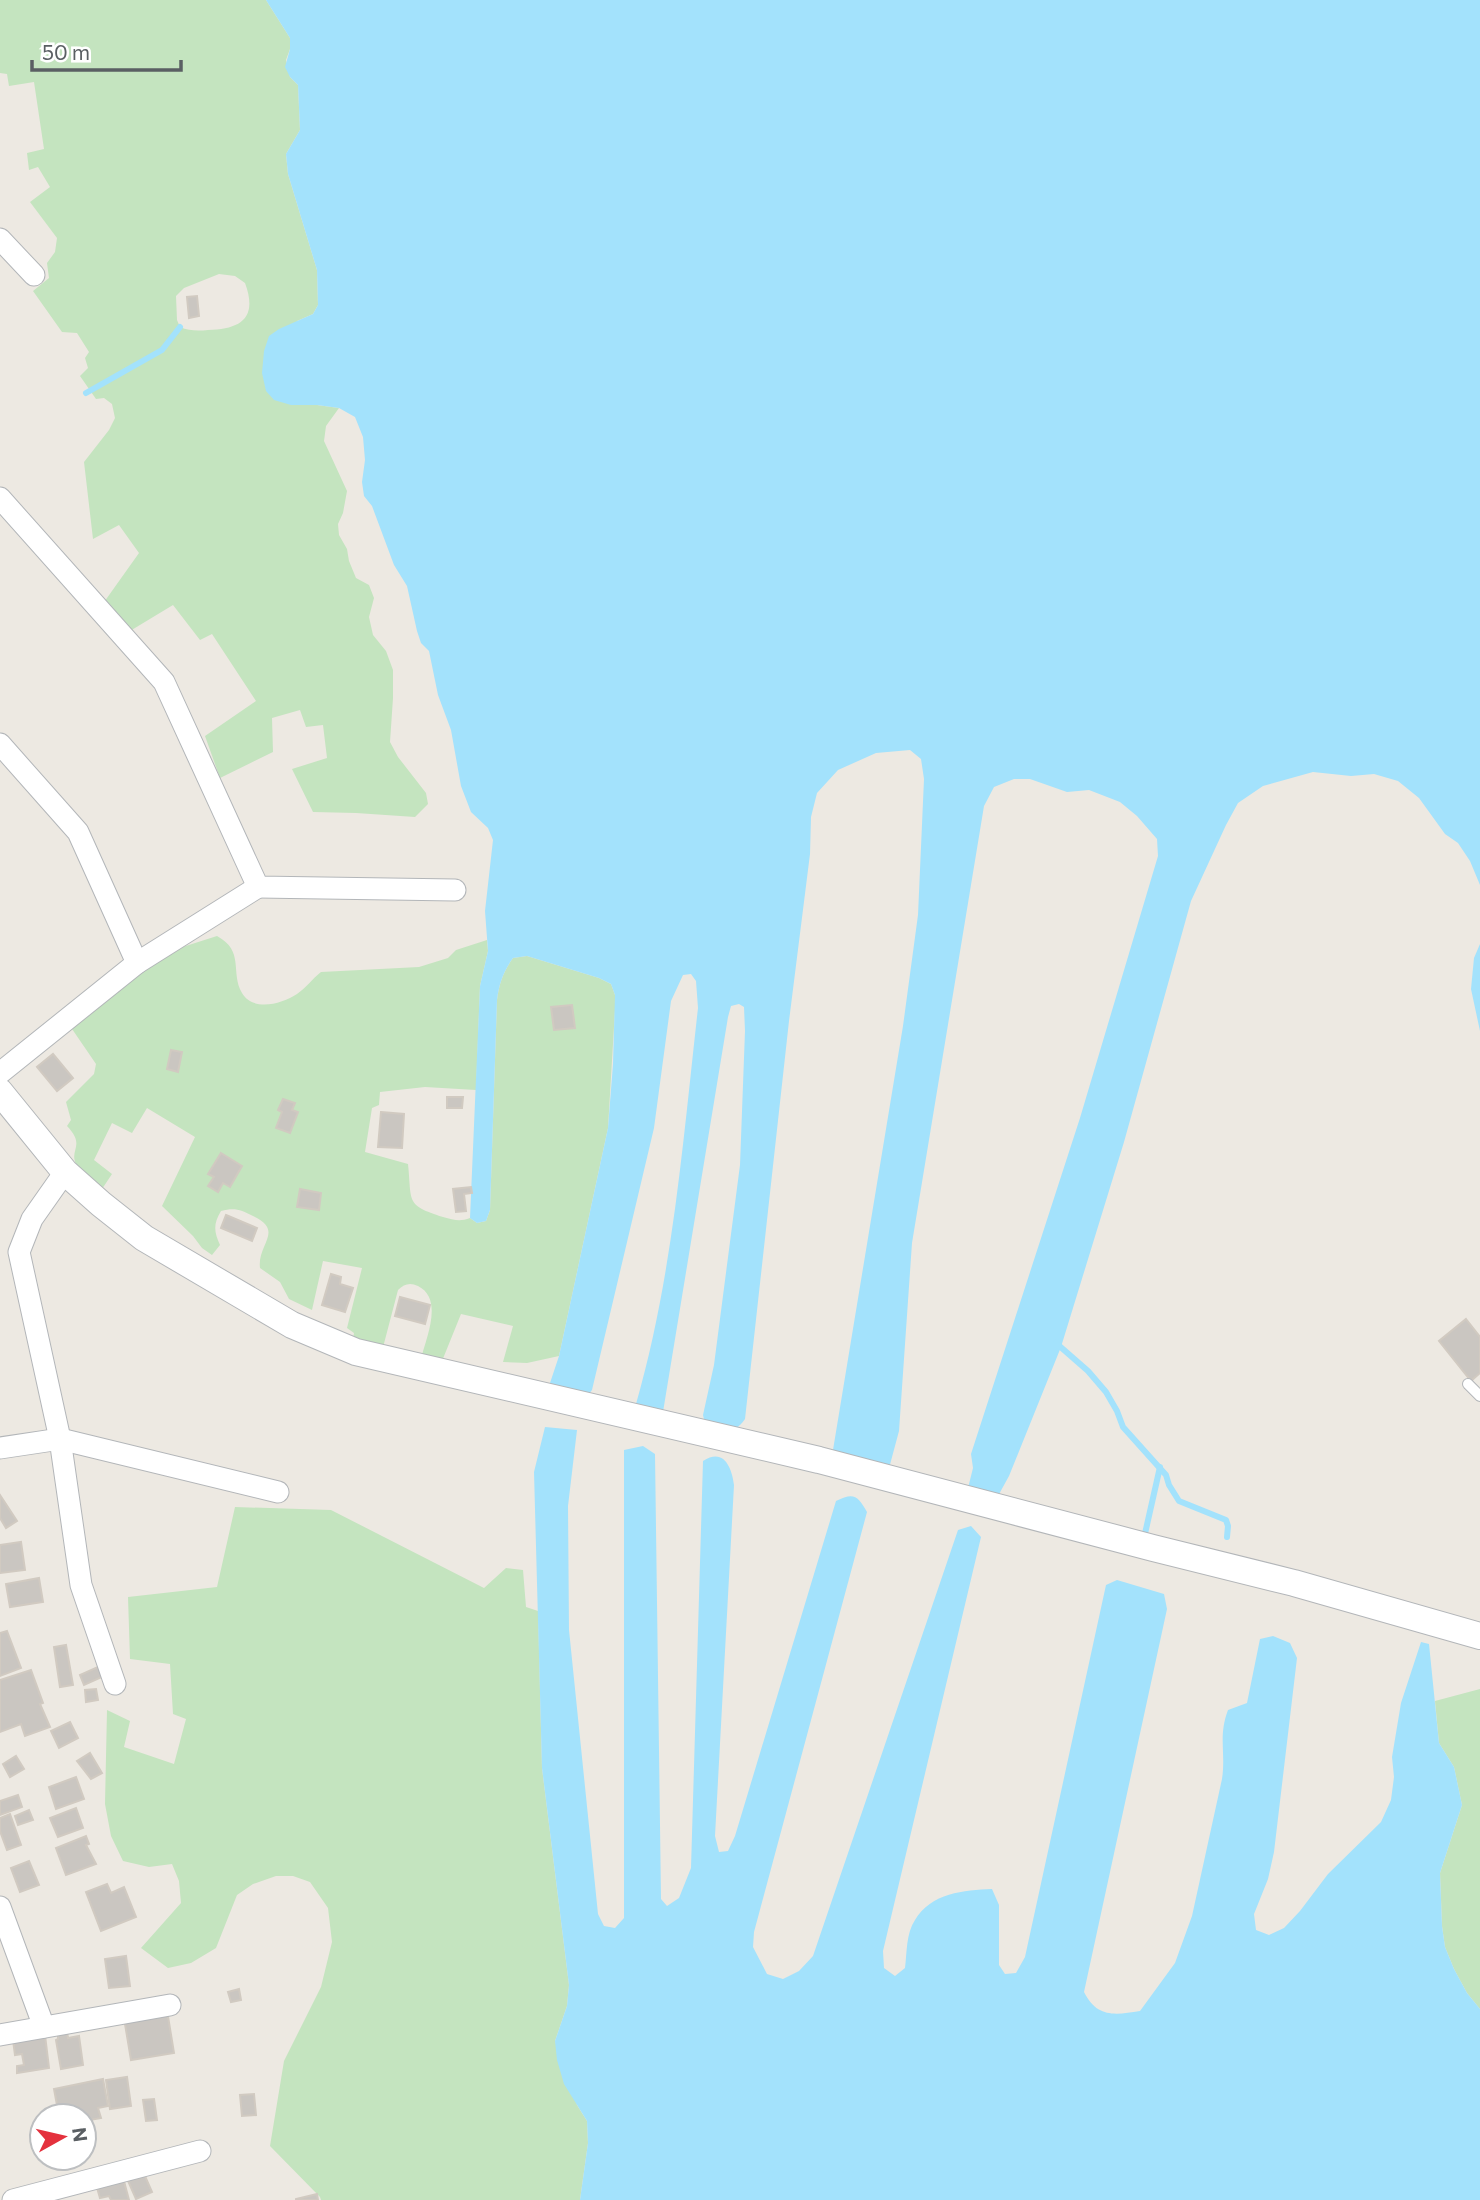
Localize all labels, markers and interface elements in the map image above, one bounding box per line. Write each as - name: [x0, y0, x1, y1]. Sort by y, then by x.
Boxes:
- scale bar: [32, 28, 180, 72]
- text: 50 m: [42, 39, 90, 64]
- north arrow: [28, 2102, 98, 2172]
- text: N: [68, 2126, 93, 2143]

